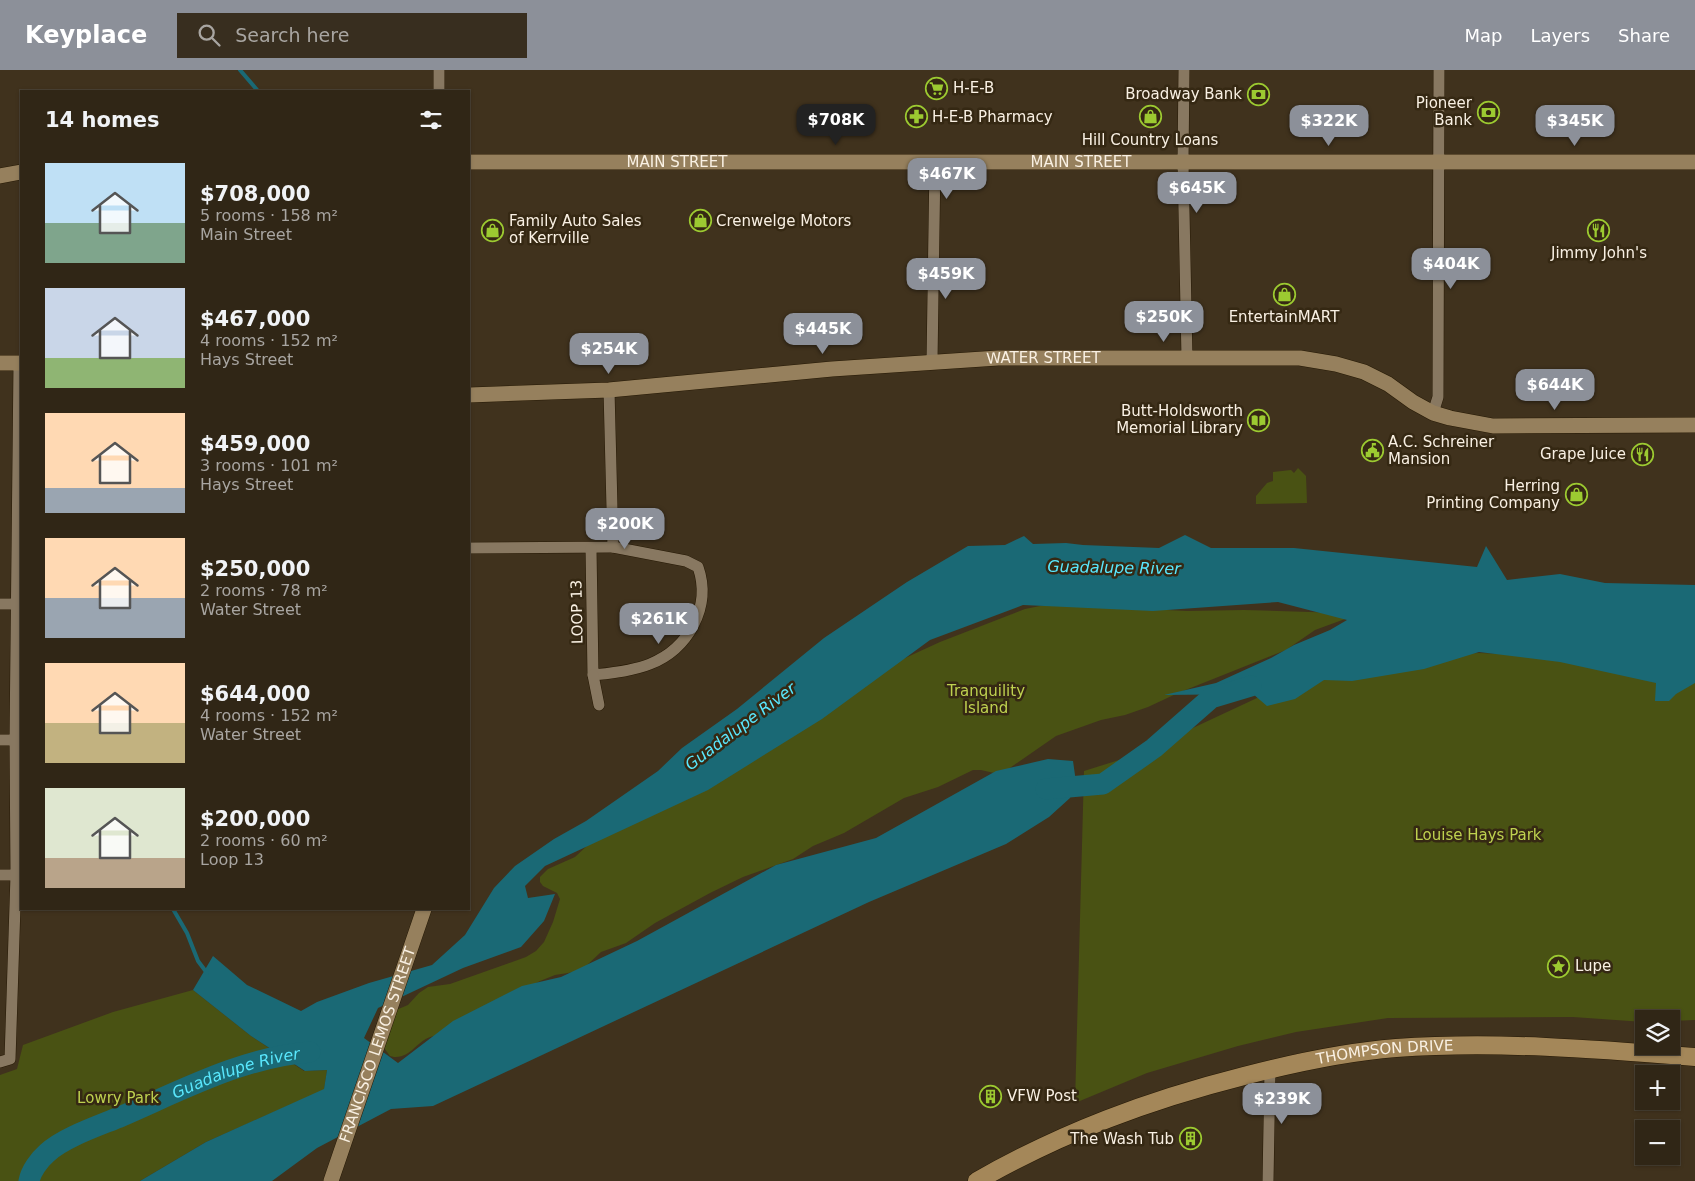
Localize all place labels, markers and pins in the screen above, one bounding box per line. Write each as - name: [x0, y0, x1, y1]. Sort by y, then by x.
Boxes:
- supermarket icon: H-E-B: [925, 76, 949, 100]
- place label: H-E-B: [953, 79, 994, 97]
- bank icon: Broadway Bank: [1246, 82, 1270, 106]
- place label: Broadway Bank: [1125, 85, 1242, 103]
- place label: Pioneer Bank: [1416, 94, 1473, 129]
- bank icon: Pioneer Bank: [1476, 100, 1500, 124]
- pin: $708K: [801, 104, 871, 146]
- pin: $322K: [1294, 104, 1364, 147]
- pin: $345K: [1540, 104, 1610, 147]
- pharmacy icon: H-E-B Pharmacy: [904, 105, 928, 129]
- shop icon: Hill Country Loans: [1138, 105, 1162, 129]
- place label: H-E-B Pharmacy: [932, 108, 1053, 126]
- place label: Hill Country Loans: [1082, 131, 1219, 149]
- pin: $467K: [912, 158, 982, 200]
- pin: $645K: [1162, 172, 1232, 214]
- shop icon: Crenwelge Motors: [688, 209, 712, 233]
- place label: Family Auto Sales of Kerrville: [509, 212, 642, 247]
- place label: Crenwelge Motors: [716, 212, 852, 230]
- shop icon: Family Auto Sales of Kerrville: [481, 218, 505, 242]
- restaurant icon: Jimmy John's: [1587, 218, 1611, 242]
- place label: Jimmy John's: [1550, 244, 1647, 262]
- pin: $404K: [1416, 248, 1486, 290]
- pin: $459K: [911, 258, 981, 300]
- shop icon: EntertainMART: [1272, 282, 1296, 306]
- pin: $250K: [1129, 300, 1199, 343]
- place label: EntertainMART: [1229, 308, 1340, 326]
- pin: $445K: [788, 312, 858, 355]
- pin: $254K: [574, 332, 644, 375]
- pin: $644K: [1520, 368, 1590, 411]
- place label: Butt-Holdsworth Memorial Library: [1116, 402, 1243, 437]
- library icon: Butt-Holdsworth Memorial Library: [1247, 408, 1271, 432]
- place label: A.C. Schreiner Mansion: [1388, 433, 1495, 468]
- public building icon: A.C. Schreiner Mansion: [1360, 439, 1384, 463]
- restaurant icon: Grape Juice: [1630, 442, 1654, 466]
- place label: Grape Juice: [1540, 445, 1626, 463]
- place label: Herring Printing Company: [1426, 477, 1560, 512]
- shop icon: Herring Printing Company: [1564, 483, 1588, 507]
- pin: $200K: [590, 508, 660, 550]
- pin: $261K: [624, 602, 694, 645]
- place icon: Lupe: [1547, 954, 1571, 978]
- place label: Lupe: [1575, 957, 1611, 975]
- pin: $239K: [1247, 1082, 1317, 1125]
- building icon: VFW Post: [979, 1084, 1003, 1108]
- place label: VFW Post: [1007, 1087, 1077, 1105]
- building icon: The Wash Tub: [1178, 1127, 1202, 1151]
- place label: The Wash Tub: [1069, 1130, 1174, 1148]

